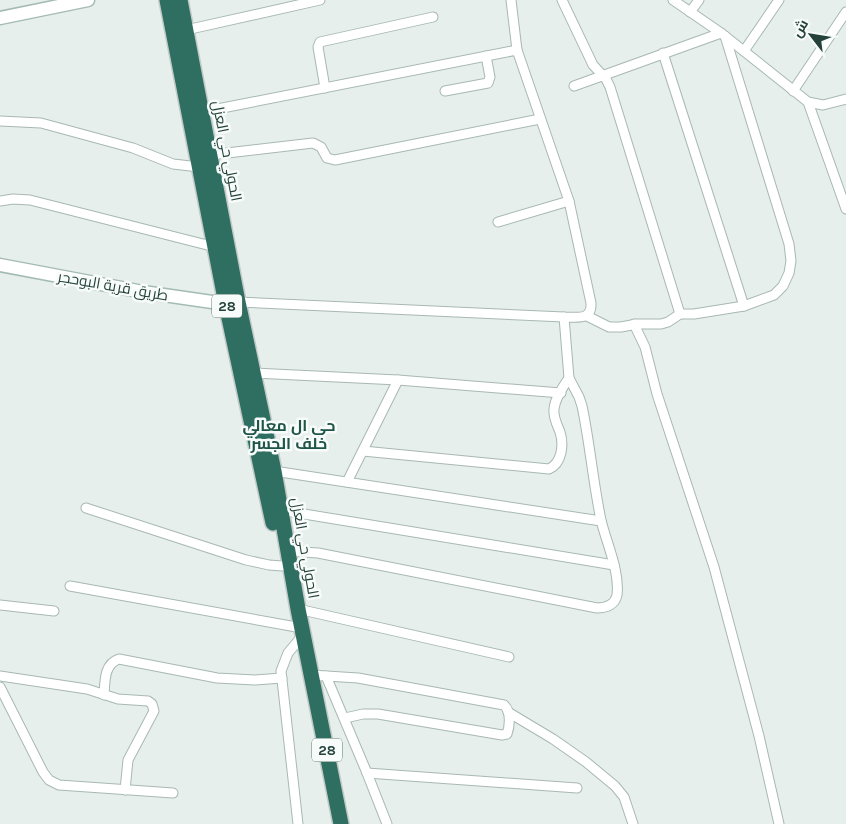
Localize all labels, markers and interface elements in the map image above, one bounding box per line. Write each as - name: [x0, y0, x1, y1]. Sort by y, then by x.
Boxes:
- north arrow: [786, 10, 836, 60]
- text: ش: [788, 16, 812, 41]
- street label: الحولي حي العزل: [205, 99, 246, 203]
- street label: طريق قرية البوحجر: [55, 267, 170, 306]
- road number: 28: [212, 294, 242, 318]
- district label: حي ال معالي خلف الجسر: [243, 416, 335, 453]
- street label: الحولي حي العزل: [284, 496, 323, 600]
- road number: 28: [312, 738, 342, 762]

